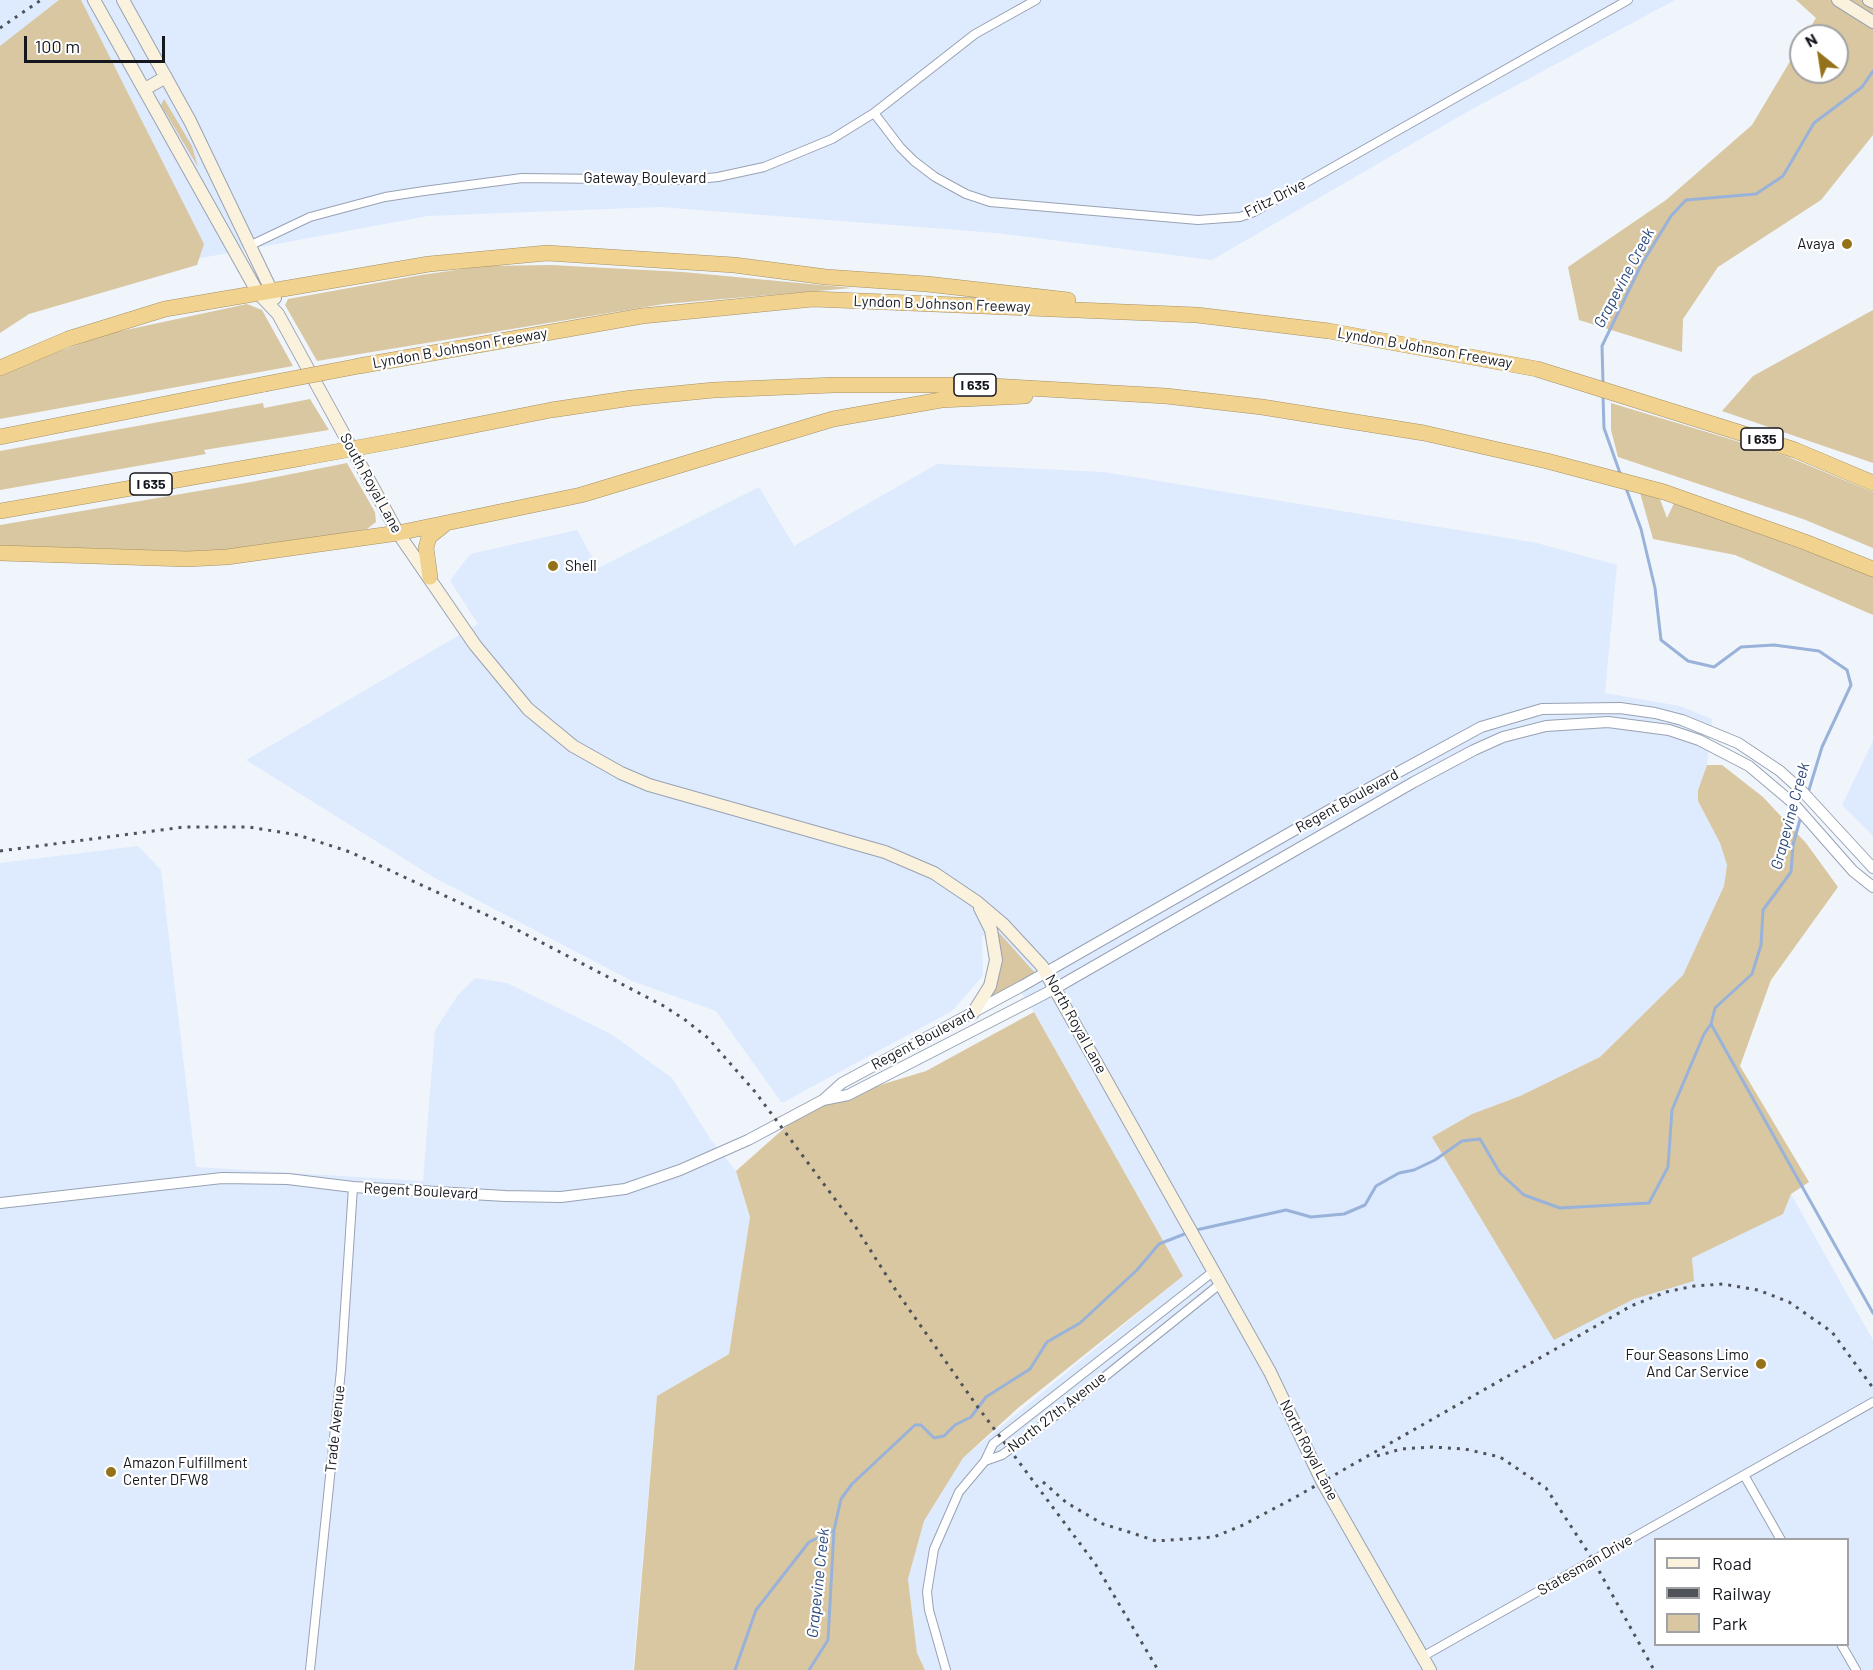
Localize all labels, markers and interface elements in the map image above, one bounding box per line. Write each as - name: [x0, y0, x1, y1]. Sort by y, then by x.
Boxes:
- scale bar: [27, 24, 168, 62]
- north arrow: [1789, 24, 1849, 84]
- text: N: [1801, 29, 1820, 51]
- text: 100 m: [35, 35, 80, 57]
- street label: Gateway Boulevard: [584, 169, 706, 187]
- street label: Fritz Drive: [1241, 175, 1309, 221]
- water label: Grapevine Creek: [1590, 225, 1658, 331]
- place label: Avaya: [1797, 235, 1835, 253]
- marker: Avaya: [1840, 237, 1854, 251]
- street label: Lyndon B Johnson Freeway: [853, 292, 1031, 316]
- street label: Lyndon B Johnson Freeway: [371, 324, 549, 372]
- street label: Lyndon B Johnson Freeway: [1336, 324, 1514, 372]
- road number: I 635: [954, 374, 996, 396]
- road number: I 635: [1741, 428, 1783, 450]
- street label: South Royal Lane: [336, 430, 406, 536]
- road number: I 635: [130, 473, 172, 495]
- place label: Shell: [565, 557, 597, 575]
- marker: Shell: [546, 559, 560, 573]
- water label: Grapevine Creek: [1766, 760, 1814, 872]
- street label: Regent Boulevard: [1292, 765, 1402, 837]
- street label: North Royal Lane: [1041, 971, 1111, 1077]
- street label: Regent Boulevard: [868, 1004, 978, 1074]
- street label: Regent Boulevard: [363, 1179, 479, 1203]
- place label: Four Seasons Limo And Car Service: [1626, 1346, 1749, 1381]
- marker: Four Seasons Limo And Car Service: [1754, 1357, 1768, 1371]
- street label: North 27th Avenue: [1004, 1368, 1110, 1456]
- street label: Trade Avenue: [321, 1384, 349, 1474]
- street label: North Royal Lane: [1276, 1397, 1342, 1503]
- place label: Amazon Fulfillment Center DFW8: [123, 1454, 248, 1489]
- marker: Amazon Fulfillment Center DFW8: [104, 1465, 118, 1479]
- water label: Grapevine Creek: [803, 1527, 833, 1639]
- street label: Statesman Drive: [1534, 1531, 1636, 1599]
- legend: [1654, 1538, 1849, 1646]
- text: Road: [1712, 1552, 1752, 1574]
- text: Railway: [1712, 1582, 1771, 1604]
- text: Park: [1712, 1612, 1747, 1634]

